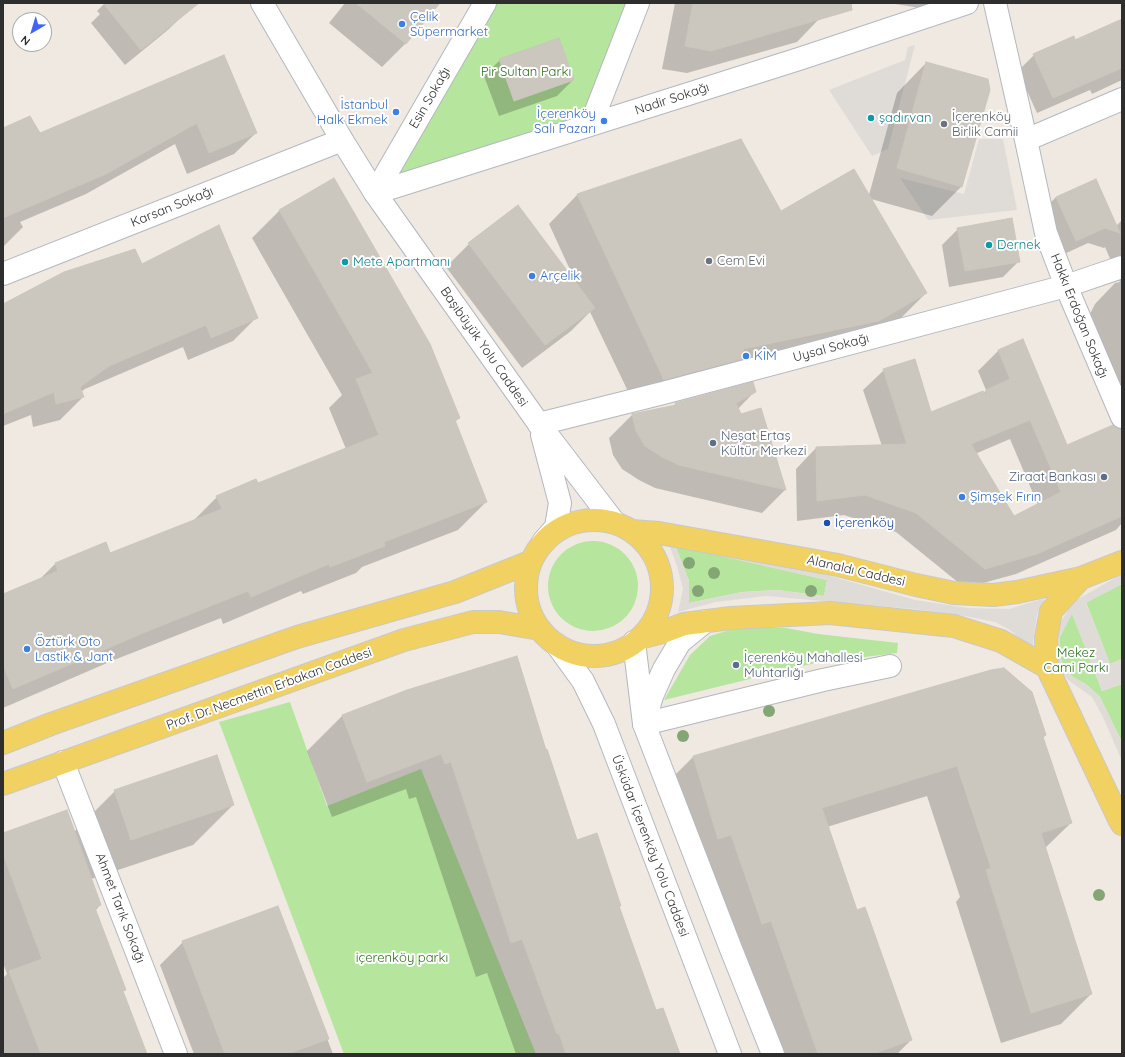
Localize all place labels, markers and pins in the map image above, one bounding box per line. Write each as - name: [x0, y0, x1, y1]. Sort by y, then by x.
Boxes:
- place label: Çelik Süpermarket: [410, 9, 488, 40]
- marker: Çelik Süpermarket: [397, 19, 407, 29]
- place label: İstanbul Halk Ekmek: [317, 97, 388, 128]
- place label: İçerenköy Salı Pazarı: [534, 106, 596, 137]
- marker: İstanbul Halk Ekmek: [391, 107, 401, 117]
- place label: İçerenköy Birlik Camii: [952, 109, 1018, 140]
- place label: şadırvan: [879, 110, 932, 126]
- marker: şadırvan: [866, 113, 876, 123]
- marker: İçerenköy Salı Pazarı: [599, 116, 609, 126]
- marker: İçerenköy Birlik Camii: [939, 119, 949, 129]
- place label: Dernek: [997, 237, 1041, 253]
- marker: Dernek: [984, 240, 994, 250]
- place label: Cem Evi: [717, 253, 765, 269]
- place label: Mete Apartmanı: [353, 254, 450, 270]
- marker: Cem Evi: [704, 256, 714, 266]
- marker: Mete Apartmanı: [340, 257, 350, 267]
- place label: Arçelik: [540, 268, 580, 284]
- marker: Arçelik: [527, 271, 537, 281]
- place label: KİM: [754, 348, 777, 364]
- marker: KİM: [741, 351, 751, 361]
- place label: Neşat Ertaş Kültür Merkezi: [721, 428, 806, 459]
- marker: Neşat Ertaş Kültür Merkezi: [708, 438, 718, 448]
- place label: Ziraat Bankası: [1009, 469, 1096, 485]
- marker: Ziraat Bankası: [1099, 472, 1109, 482]
- place label: Şimşek Fırın: [970, 489, 1041, 505]
- marker: Şimşek Fırın: [957, 492, 967, 502]
- place label: İçerenköy: [835, 515, 894, 531]
- marker: İçerenköy: [822, 518, 832, 528]
- place label: Öztürk Oto Lastik & Jant: [35, 634, 113, 665]
- marker: Öztürk Oto Lastik & Jant: [22, 644, 32, 654]
- place label: İçerenköy Mahallesi Muhtarlığı: [744, 650, 863, 681]
- marker: İçerenköy Mahallesi Muhtarlığı: [731, 660, 741, 670]

